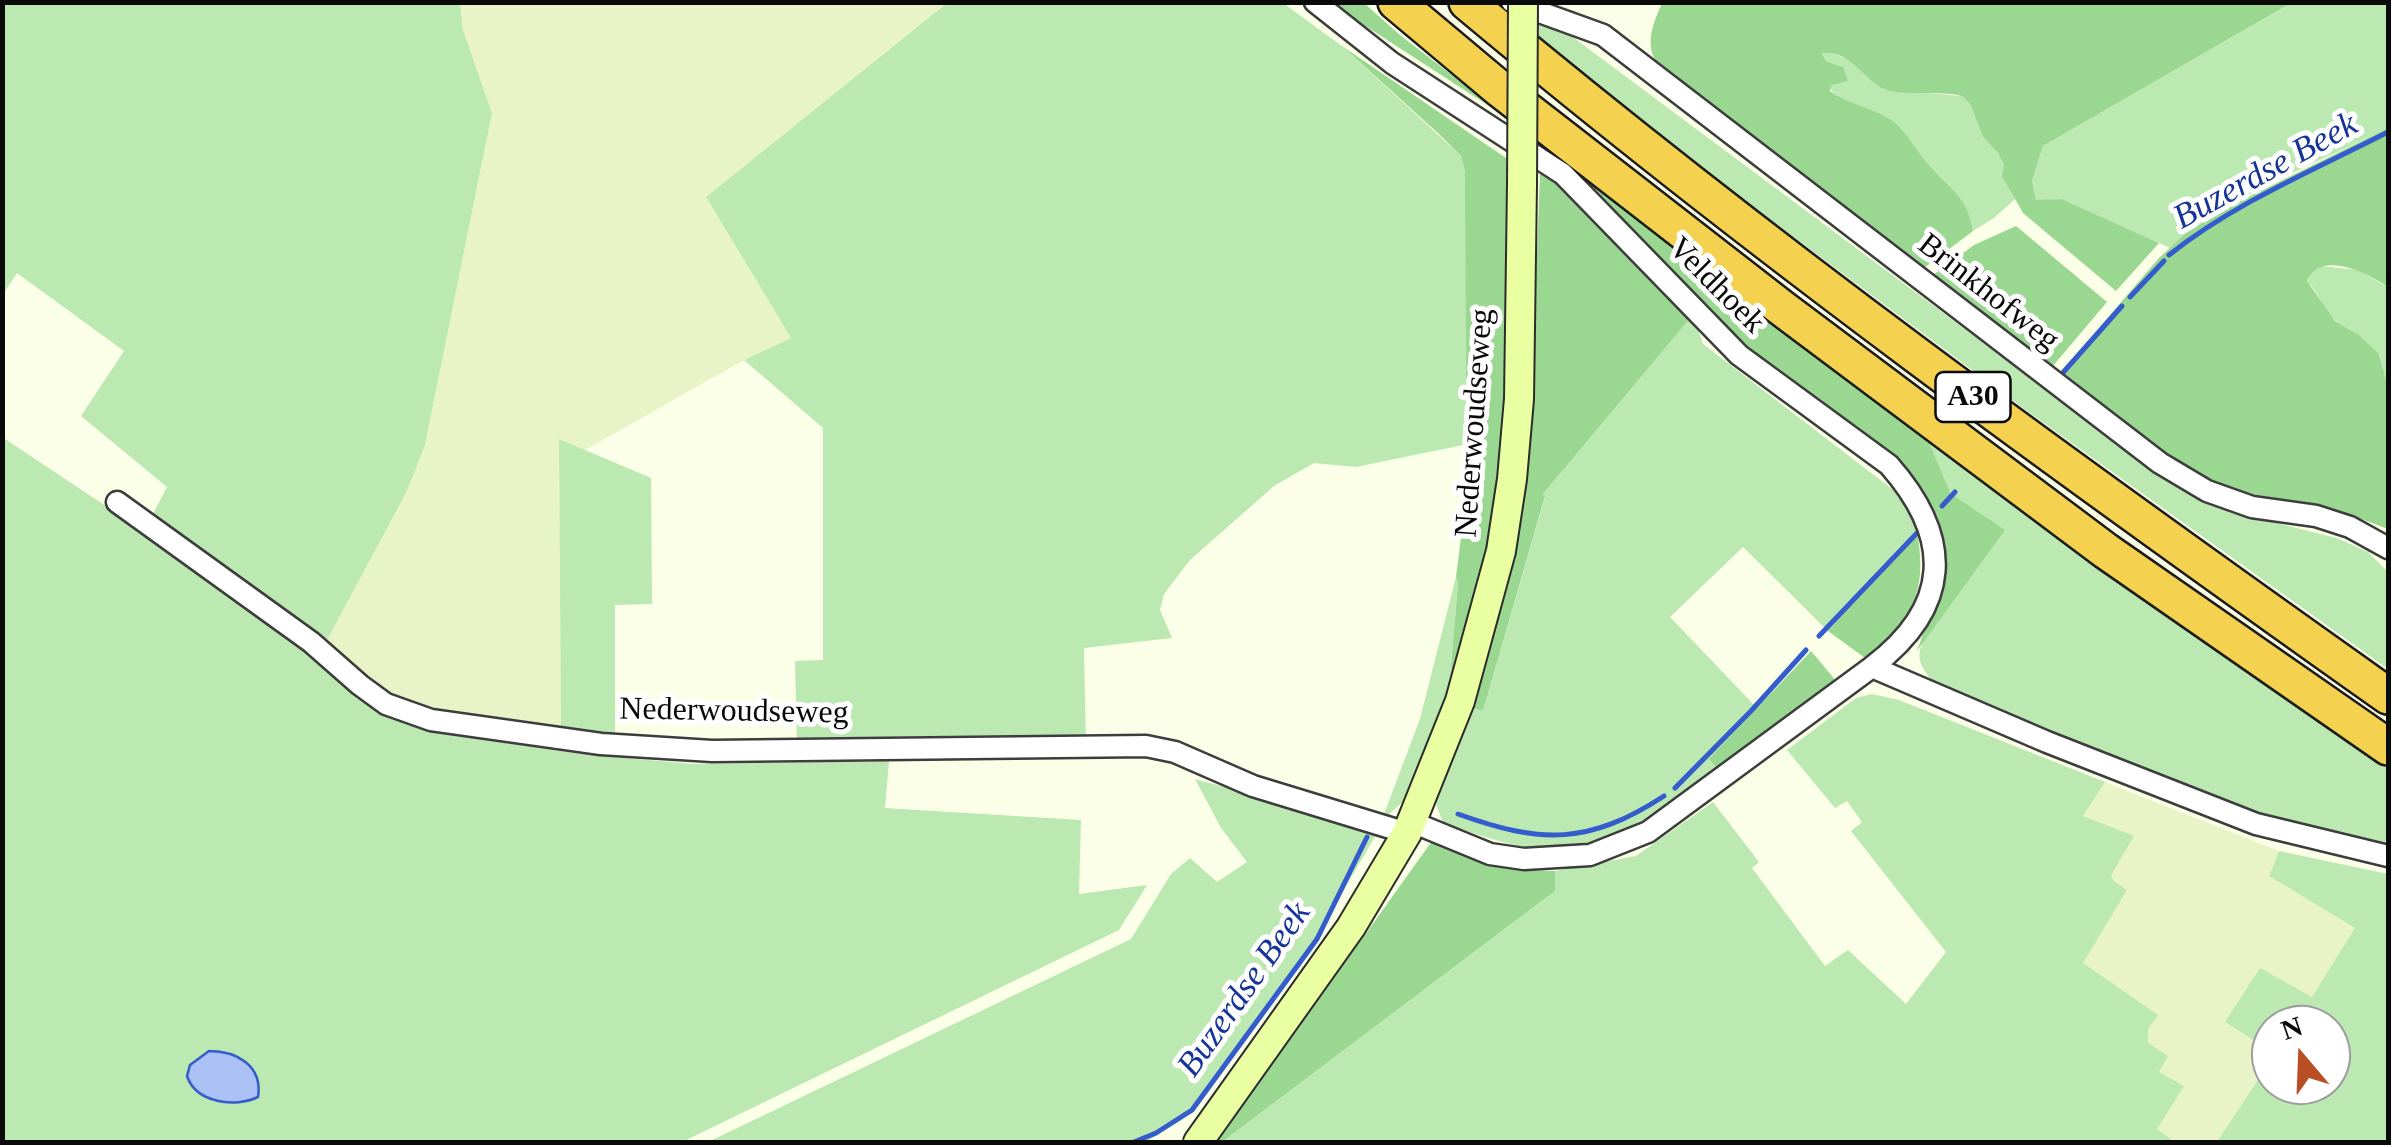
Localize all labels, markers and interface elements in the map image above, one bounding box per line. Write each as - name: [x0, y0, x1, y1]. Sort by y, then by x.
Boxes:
- water label: Buzerdse Beek: [2167, 104, 2365, 240]
- street label: Brinkhofweg: [1910, 226, 2066, 360]
- street label: Veldhoek: [1660, 230, 1772, 342]
- street label: Nederwoudseweg: [1448, 307, 1502, 539]
- road number: A30: [1936, 372, 2010, 422]
- street label: Nederwoudseweg: [619, 691, 849, 733]
- water label: Buzerdse Beek: [1169, 895, 1321, 1085]
- north arrow: [2251, 1005, 2351, 1105]
- text: N: [2277, 1010, 2306, 1046]

